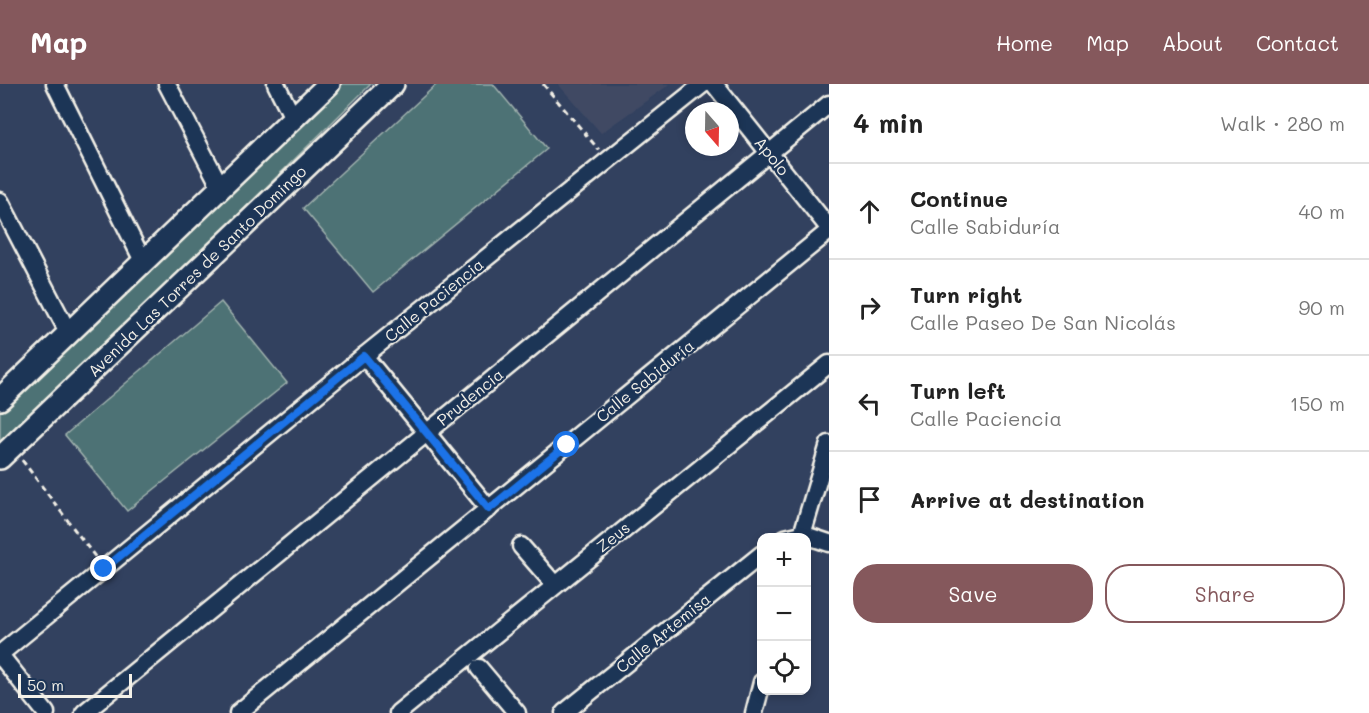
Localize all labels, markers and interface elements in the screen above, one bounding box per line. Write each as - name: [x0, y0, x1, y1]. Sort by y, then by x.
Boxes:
- text: Map: [30, 24, 87, 60]
- text: Home: [996, 29, 1053, 56]
- text: Map: [1086, 29, 1129, 56]
- text: About: [1162, 29, 1223, 56]
- text: Contact: [1256, 29, 1339, 56]
- north arrow: [685, 102, 739, 156]
- text: 4 min: [853, 106, 923, 140]
- text: Walk · 280 m: [1220, 110, 1345, 136]
- street label: Apolo: [750, 132, 794, 179]
- street label: Avenida Las Torres de Santo Domingo: [83, 160, 310, 381]
- text: Continue: [910, 184, 1008, 213]
- icon: ahead: [853, 195, 886, 228]
- text: 40 m: [1299, 198, 1345, 224]
- text: Calle Sabiduría: [910, 213, 1061, 239]
- street label: Calle Paciencia: [380, 253, 488, 346]
- text: Turn right: [910, 280, 1022, 309]
- icon: right: [853, 291, 886, 324]
- text: 90 m: [1299, 294, 1345, 320]
- text: Calle Paseo De San Nicolás: [910, 309, 1176, 335]
- street label: Calle Sabiduría: [591, 335, 698, 427]
- street label: Prudencia: [432, 363, 507, 430]
- text: Turn left: [910, 376, 1006, 405]
- icon: left: [853, 387, 886, 420]
- text: 150 m: [1290, 390, 1345, 416]
- text: Calle Paciencia: [910, 405, 1062, 431]
- route start: [553, 431, 579, 457]
- icon: arrive: [853, 483, 886, 516]
- text: Arrive at destination: [910, 485, 1145, 514]
- street label: Zeus: [592, 517, 634, 556]
- map controls: [757, 533, 811, 695]
- button: +: [757, 533, 811, 587]
- route end: [90, 555, 116, 581]
- button: Save: [853, 564, 1093, 623]
- button: Share: [1105, 564, 1345, 623]
- button: −: [757, 587, 811, 641]
- street label: Calle Artemisa: [611, 588, 714, 677]
- button: locate: [757, 641, 811, 695]
- scale bar: [18, 671, 132, 698]
- text: 50 m: [27, 674, 64, 695]

